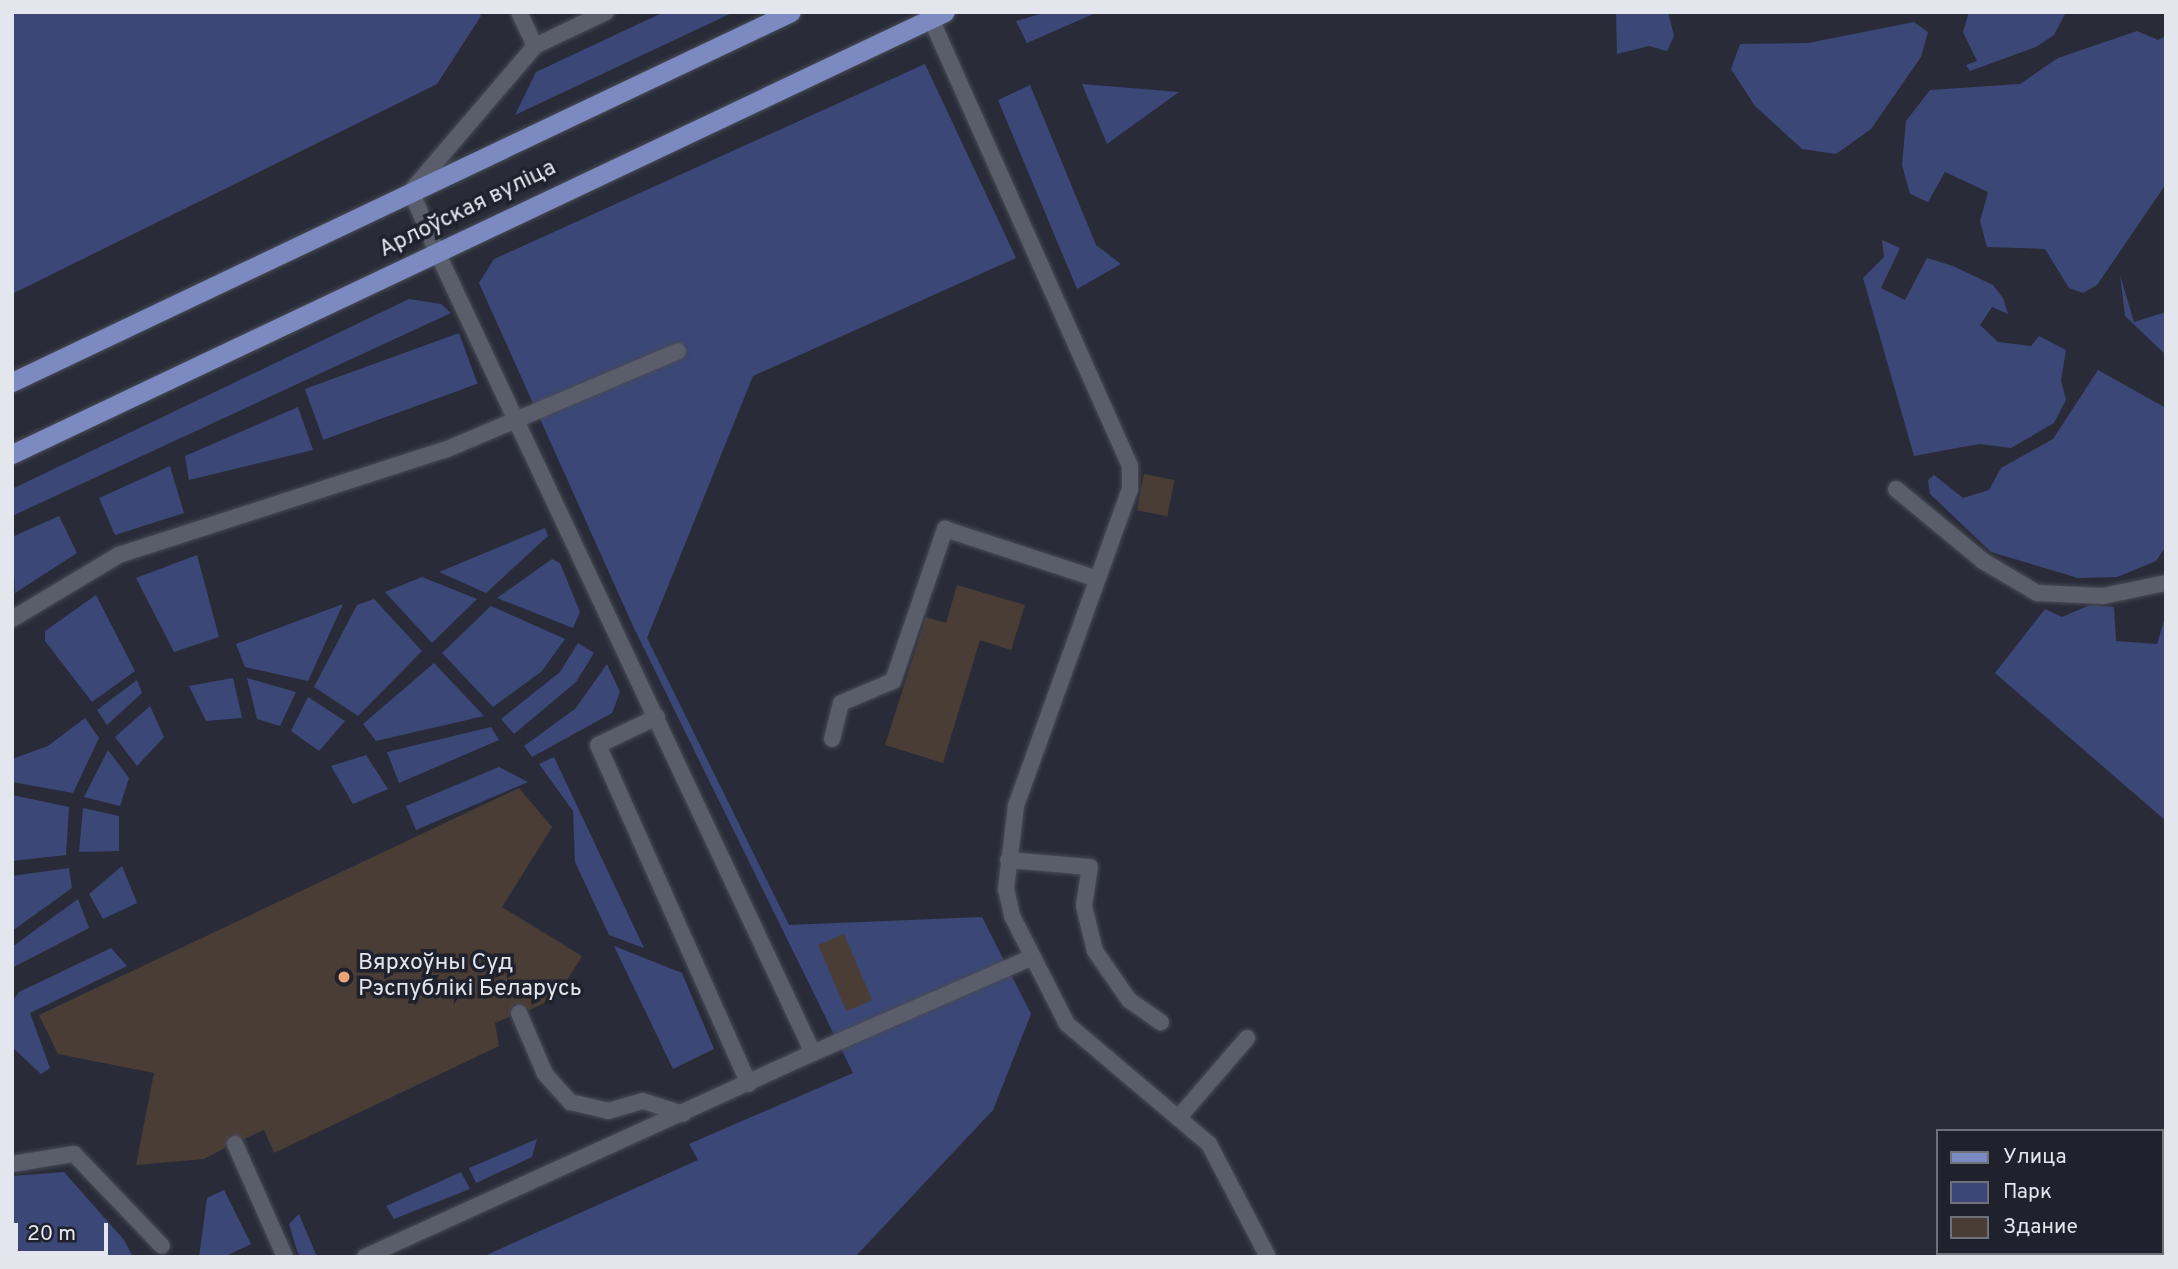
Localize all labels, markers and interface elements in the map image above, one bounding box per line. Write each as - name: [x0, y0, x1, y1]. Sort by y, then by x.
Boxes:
- street label: Арлоўская вуліца: [375, 155, 561, 265]
- place label: Вярхоўны Суд Рэспублікі Беларусь: [358, 950, 582, 1004]
- marker: Вярхоўны Суд Рэспублікі Беларусь: [336, 969, 352, 985]
- legend: [1937, 1129, 2164, 1255]
- text: Улица: [2003, 1144, 2067, 1171]
- text: Парк: [2003, 1179, 2052, 1206]
- scale bar: [18, 1210, 112, 1254]
- text: Здание: [2003, 1214, 2078, 1241]
- text: 20 m: [27, 1221, 76, 1248]

